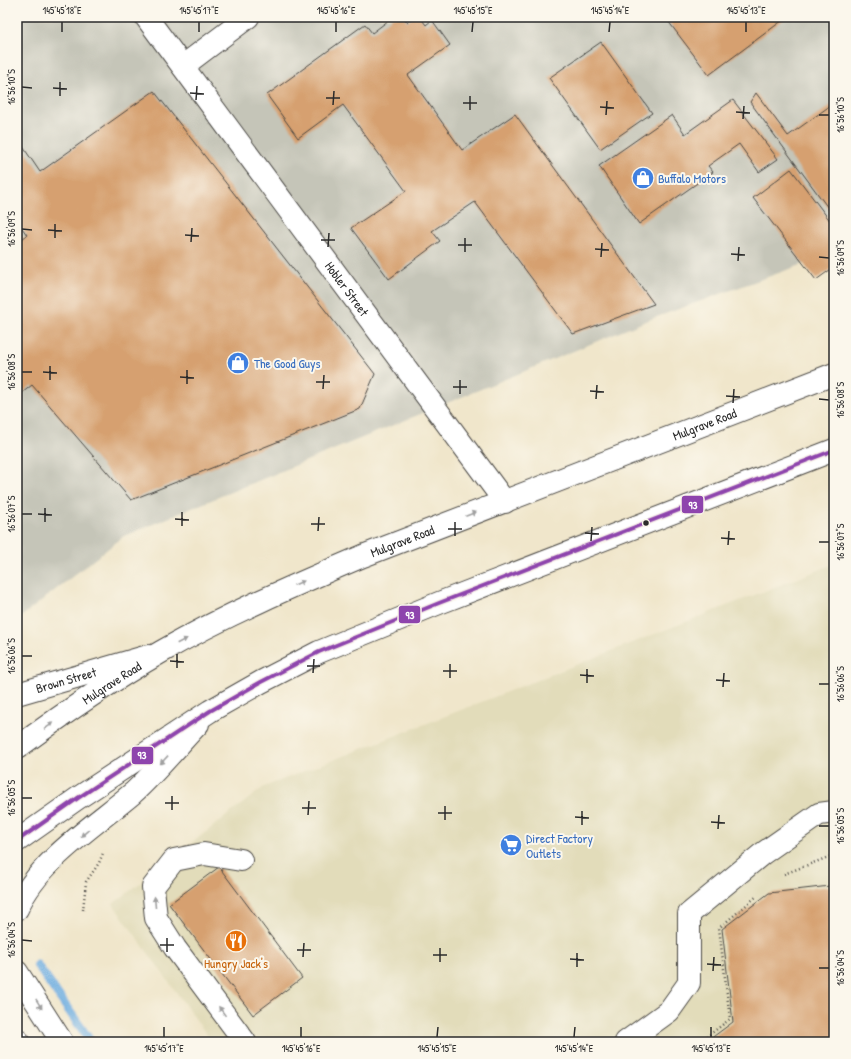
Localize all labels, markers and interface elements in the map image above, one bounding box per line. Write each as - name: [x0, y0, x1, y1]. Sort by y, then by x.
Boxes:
- text: 145°45'18"E: [43, 4, 82, 17]
- text: 145°45'17"E: [179, 4, 219, 17]
- text: 145°45'16"E: [317, 4, 356, 17]
- text: 145°45'15"E: [454, 4, 493, 17]
- text: 145°45'14"E: [591, 4, 630, 17]
- text: 145°45'13"E: [726, 4, 766, 17]
- text: 16°56'10"S: [5, 69, 18, 105]
- text: 16°56'10"S: [834, 97, 847, 133]
- shop icon: Buffalo Motors: [630, 165, 656, 191]
- place label: Buffalo Motors: [658, 169, 726, 187]
- text: 16°56'09"S: [5, 211, 18, 247]
- text: 16°56'09"S: [834, 240, 847, 276]
- street label: Hobler Street: [321, 258, 374, 320]
- shop icon: The Good Guys: [225, 350, 251, 376]
- text: 16°56'08"S: [5, 353, 18, 390]
- place label: The Good Guys: [254, 354, 320, 372]
- text: 16°56'08"S: [834, 381, 847, 418]
- street label: Mulgrave Road: [670, 404, 739, 445]
- text: 16°56'07"S: [5, 495, 18, 532]
- line badge: 93: [681, 495, 704, 514]
- text: 93: [689, 498, 698, 512]
- one-way arrow: [466, 511, 478, 517]
- unlabelled marker: [641, 518, 651, 528]
- street label: Mulgrave Road: [368, 520, 437, 561]
- text: 16°56'07"S: [834, 523, 847, 560]
- one-way arrow: [293, 580, 304, 586]
- line badge: 93: [398, 605, 421, 624]
- text: 93: [406, 608, 415, 622]
- text: 16°56'06"S: [5, 638, 18, 674]
- one-way arrow: [176, 638, 188, 644]
- street label: Mulgrave Road: [78, 657, 145, 708]
- street label: Brown Street: [34, 662, 99, 697]
- text: 16°56'06"S: [834, 666, 847, 702]
- one-way arrow: [44, 722, 54, 730]
- line badge: 93: [131, 746, 154, 765]
- text: 93: [138, 748, 147, 762]
- one-way arrow: [159, 755, 169, 765]
- text: 16°56'05"S: [5, 780, 18, 816]
- text: 16°56'05"S: [834, 808, 847, 844]
- one-way arrow: [80, 828, 90, 837]
- place label: Direct Factory Outlets: [526, 829, 594, 862]
- supermarket icon: Direct Factory Outlets: [498, 832, 524, 858]
- one-way arrow: [151, 896, 158, 908]
- text: 16°56'04"S: [5, 922, 18, 958]
- restaurant icon: Hungry Jack's: [223, 928, 249, 954]
- text: 16°56'04"S: [834, 950, 847, 986]
- place label: Hungry Jack's: [204, 954, 268, 972]
- one-way arrow: [35, 999, 43, 1010]
- one-way arrow: [218, 1005, 226, 1016]
- text: 145°45'17"E: [144, 1042, 184, 1055]
- text: 145°45'16"E: [282, 1042, 321, 1055]
- text: 145°45'15"E: [418, 1042, 457, 1055]
- text: 145°45'14"E: [555, 1042, 594, 1055]
- text: 145°45'13"E: [691, 1042, 731, 1055]

